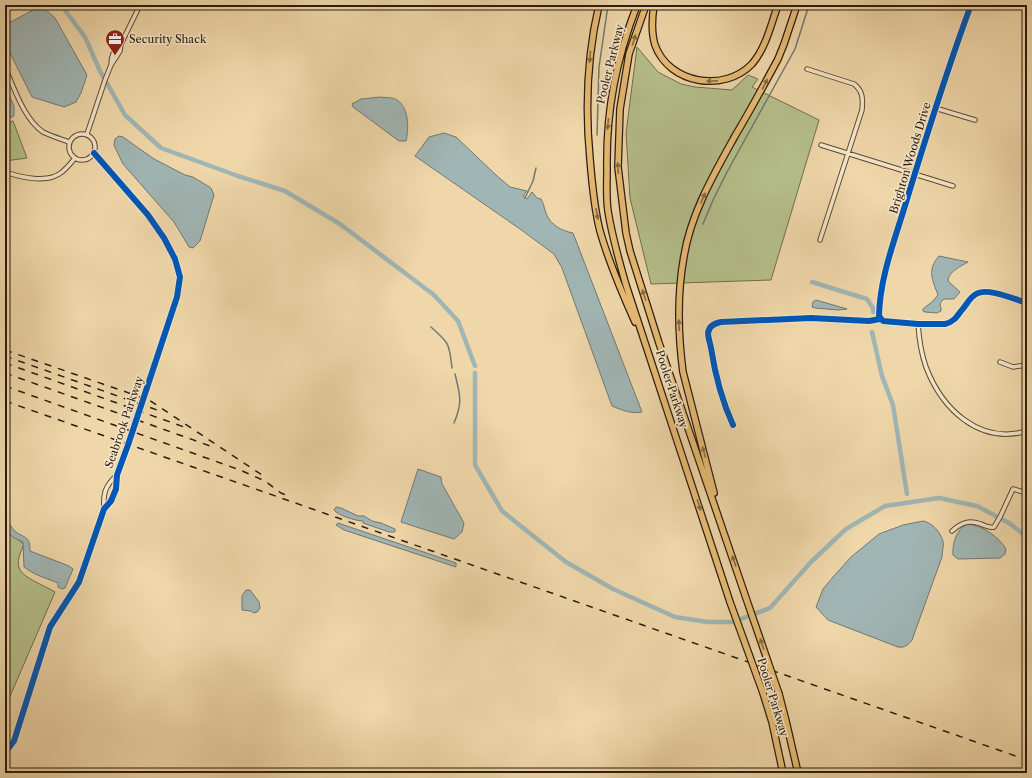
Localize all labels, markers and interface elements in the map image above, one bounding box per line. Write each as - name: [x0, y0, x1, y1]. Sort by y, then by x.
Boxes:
- street label: Pooler Parkway: [593, 22, 627, 105]
- office icon: Security Shack: [104, 28, 126, 56]
- place label: Security Shack: [129, 32, 207, 46]
- one-way arrow: [631, 33, 637, 45]
- one-way arrow: [587, 51, 594, 63]
- one-way arrow: [706, 77, 718, 84]
- one-way arrow: [761, 78, 768, 90]
- street label: Brighton Woods Drive: [886, 101, 934, 215]
- one-way arrow: [604, 118, 611, 130]
- one-way arrow: [615, 161, 621, 174]
- one-way arrow: [700, 192, 706, 204]
- one-way arrow: [594, 208, 600, 221]
- one-way arrow: [641, 289, 647, 301]
- one-way arrow: [676, 318, 682, 331]
- street label: Pooler Parkway: [653, 348, 691, 431]
- street label: Seabrook Parkway: [102, 373, 147, 470]
- one-way arrow: [700, 446, 706, 458]
- one-way arrow: [696, 499, 702, 511]
- one-way arrow: [730, 555, 736, 567]
- one-way arrow: [759, 638, 765, 650]
- street label: Pooler Parkway: [754, 656, 792, 739]

